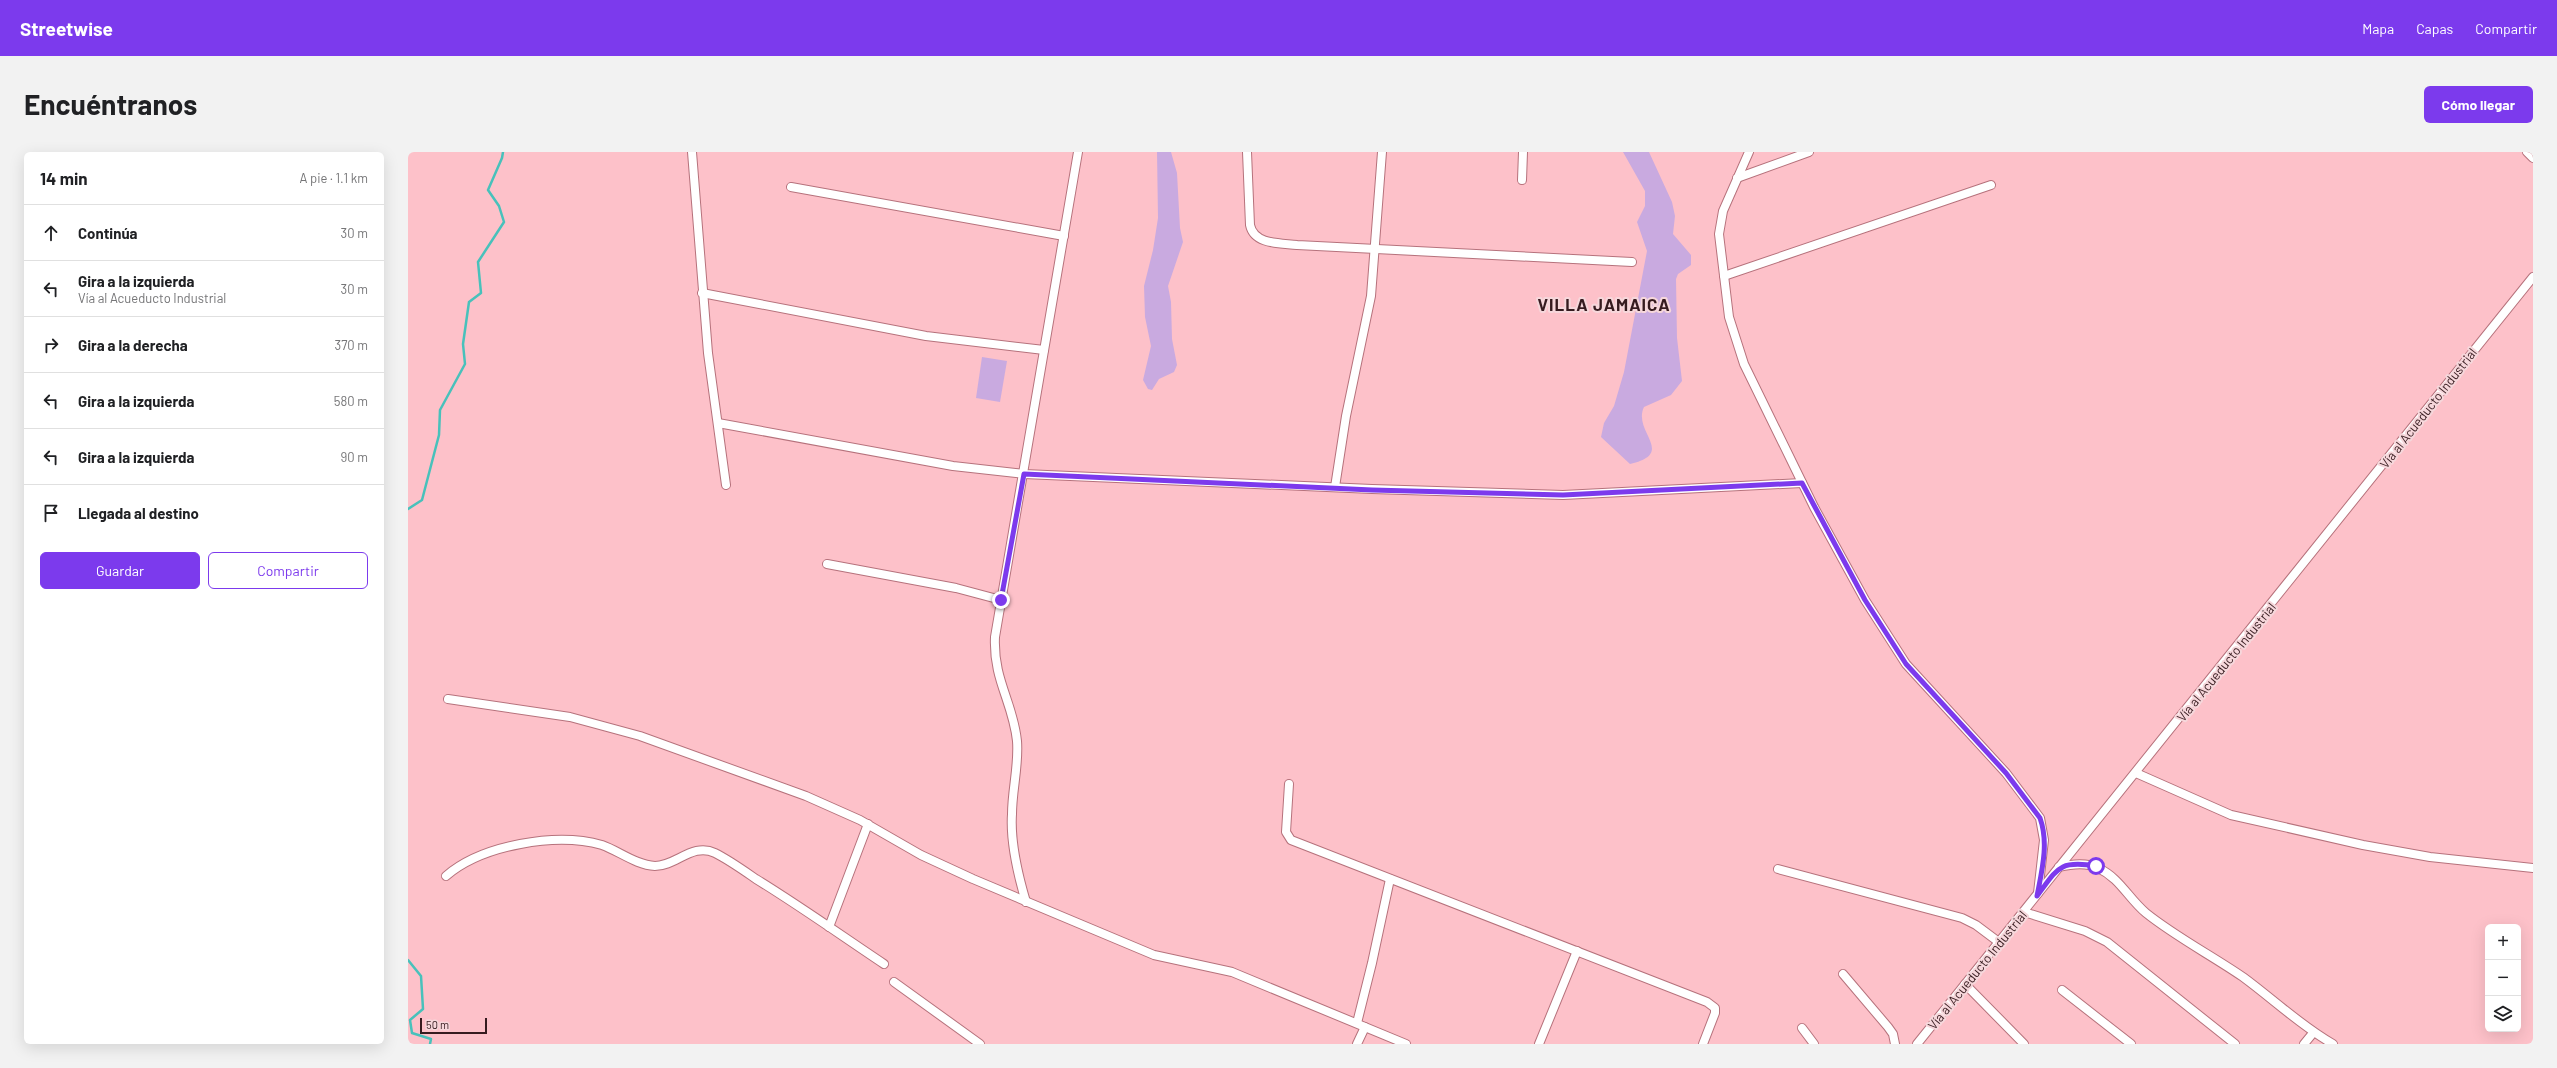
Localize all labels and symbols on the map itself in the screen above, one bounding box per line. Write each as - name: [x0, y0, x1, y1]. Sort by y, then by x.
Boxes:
- district label: VILLA JAMAICA: [1537, 294, 1671, 314]
- street label: Vía al Acueducto Industrial: [2376, 345, 2480, 471]
- route end: [992, 591, 1010, 609]
- street label: Vía al Acueducto Industrial: [2173, 599, 2279, 725]
- route start: [2087, 857, 2105, 875]
- street label: Vía al Acueducto Industrial: [1924, 907, 2030, 1033]
- scale bar: [420, 1016, 487, 1035]

